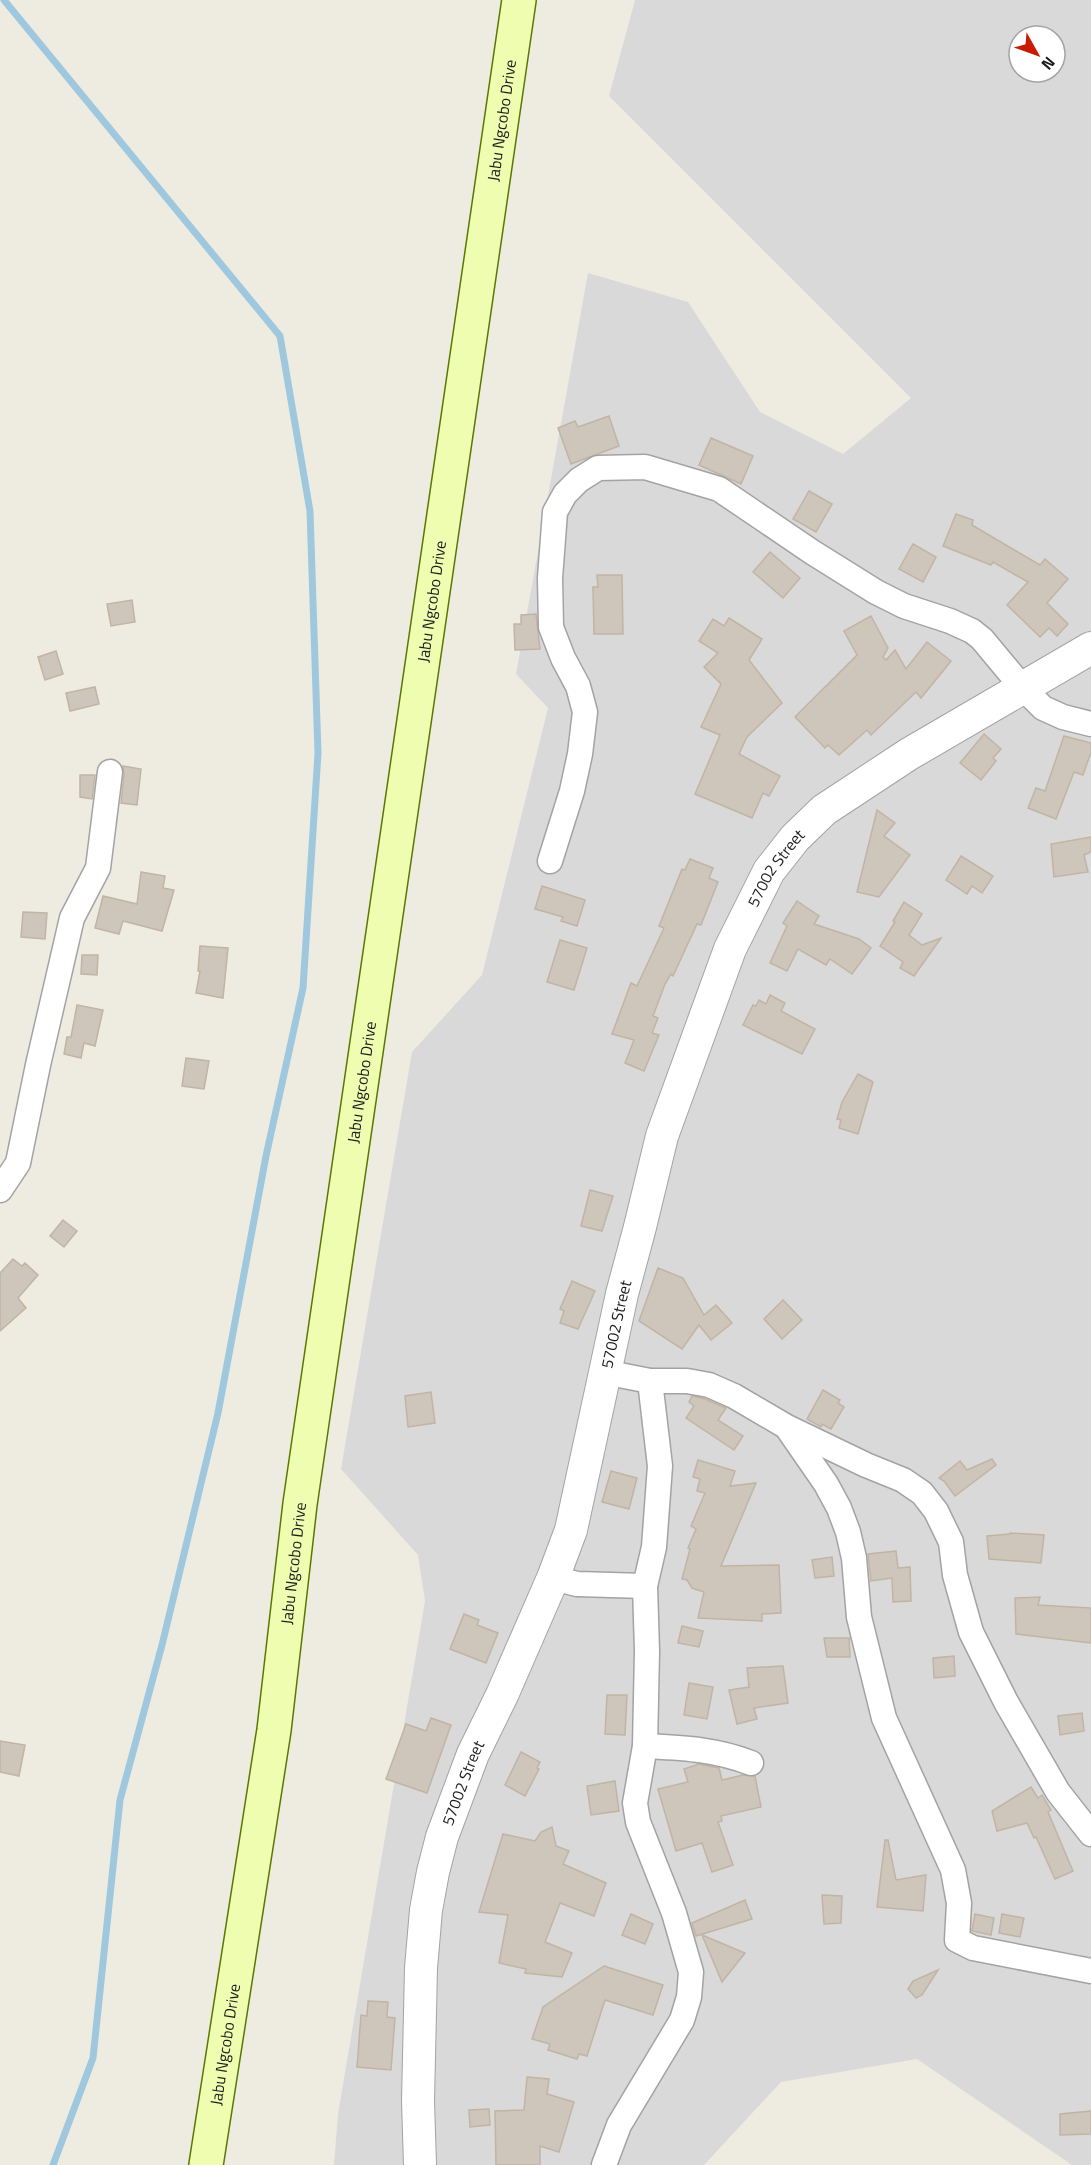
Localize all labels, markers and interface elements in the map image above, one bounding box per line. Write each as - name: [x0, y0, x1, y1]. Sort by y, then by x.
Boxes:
- north arrow: [1007, 24, 1067, 84]
- text: N: [1036, 52, 1061, 76]
- street label: Jabu Ngcobo Drive: [481, 58, 522, 183]
- street label: Jabu Ngcobo Drive: [411, 539, 452, 664]
- street label: 57002 Street: [741, 823, 810, 911]
- street label: Jabu Ngcobo Drive: [341, 1020, 382, 1145]
- street label: 57002 Street: [594, 1277, 637, 1370]
- street label: Jabu Ngcobo Drive: [274, 1501, 312, 1626]
- street label: 57002 Street: [435, 1736, 490, 1829]
- street label: Jabu Ngcobo Drive: [204, 1982, 246, 2107]

